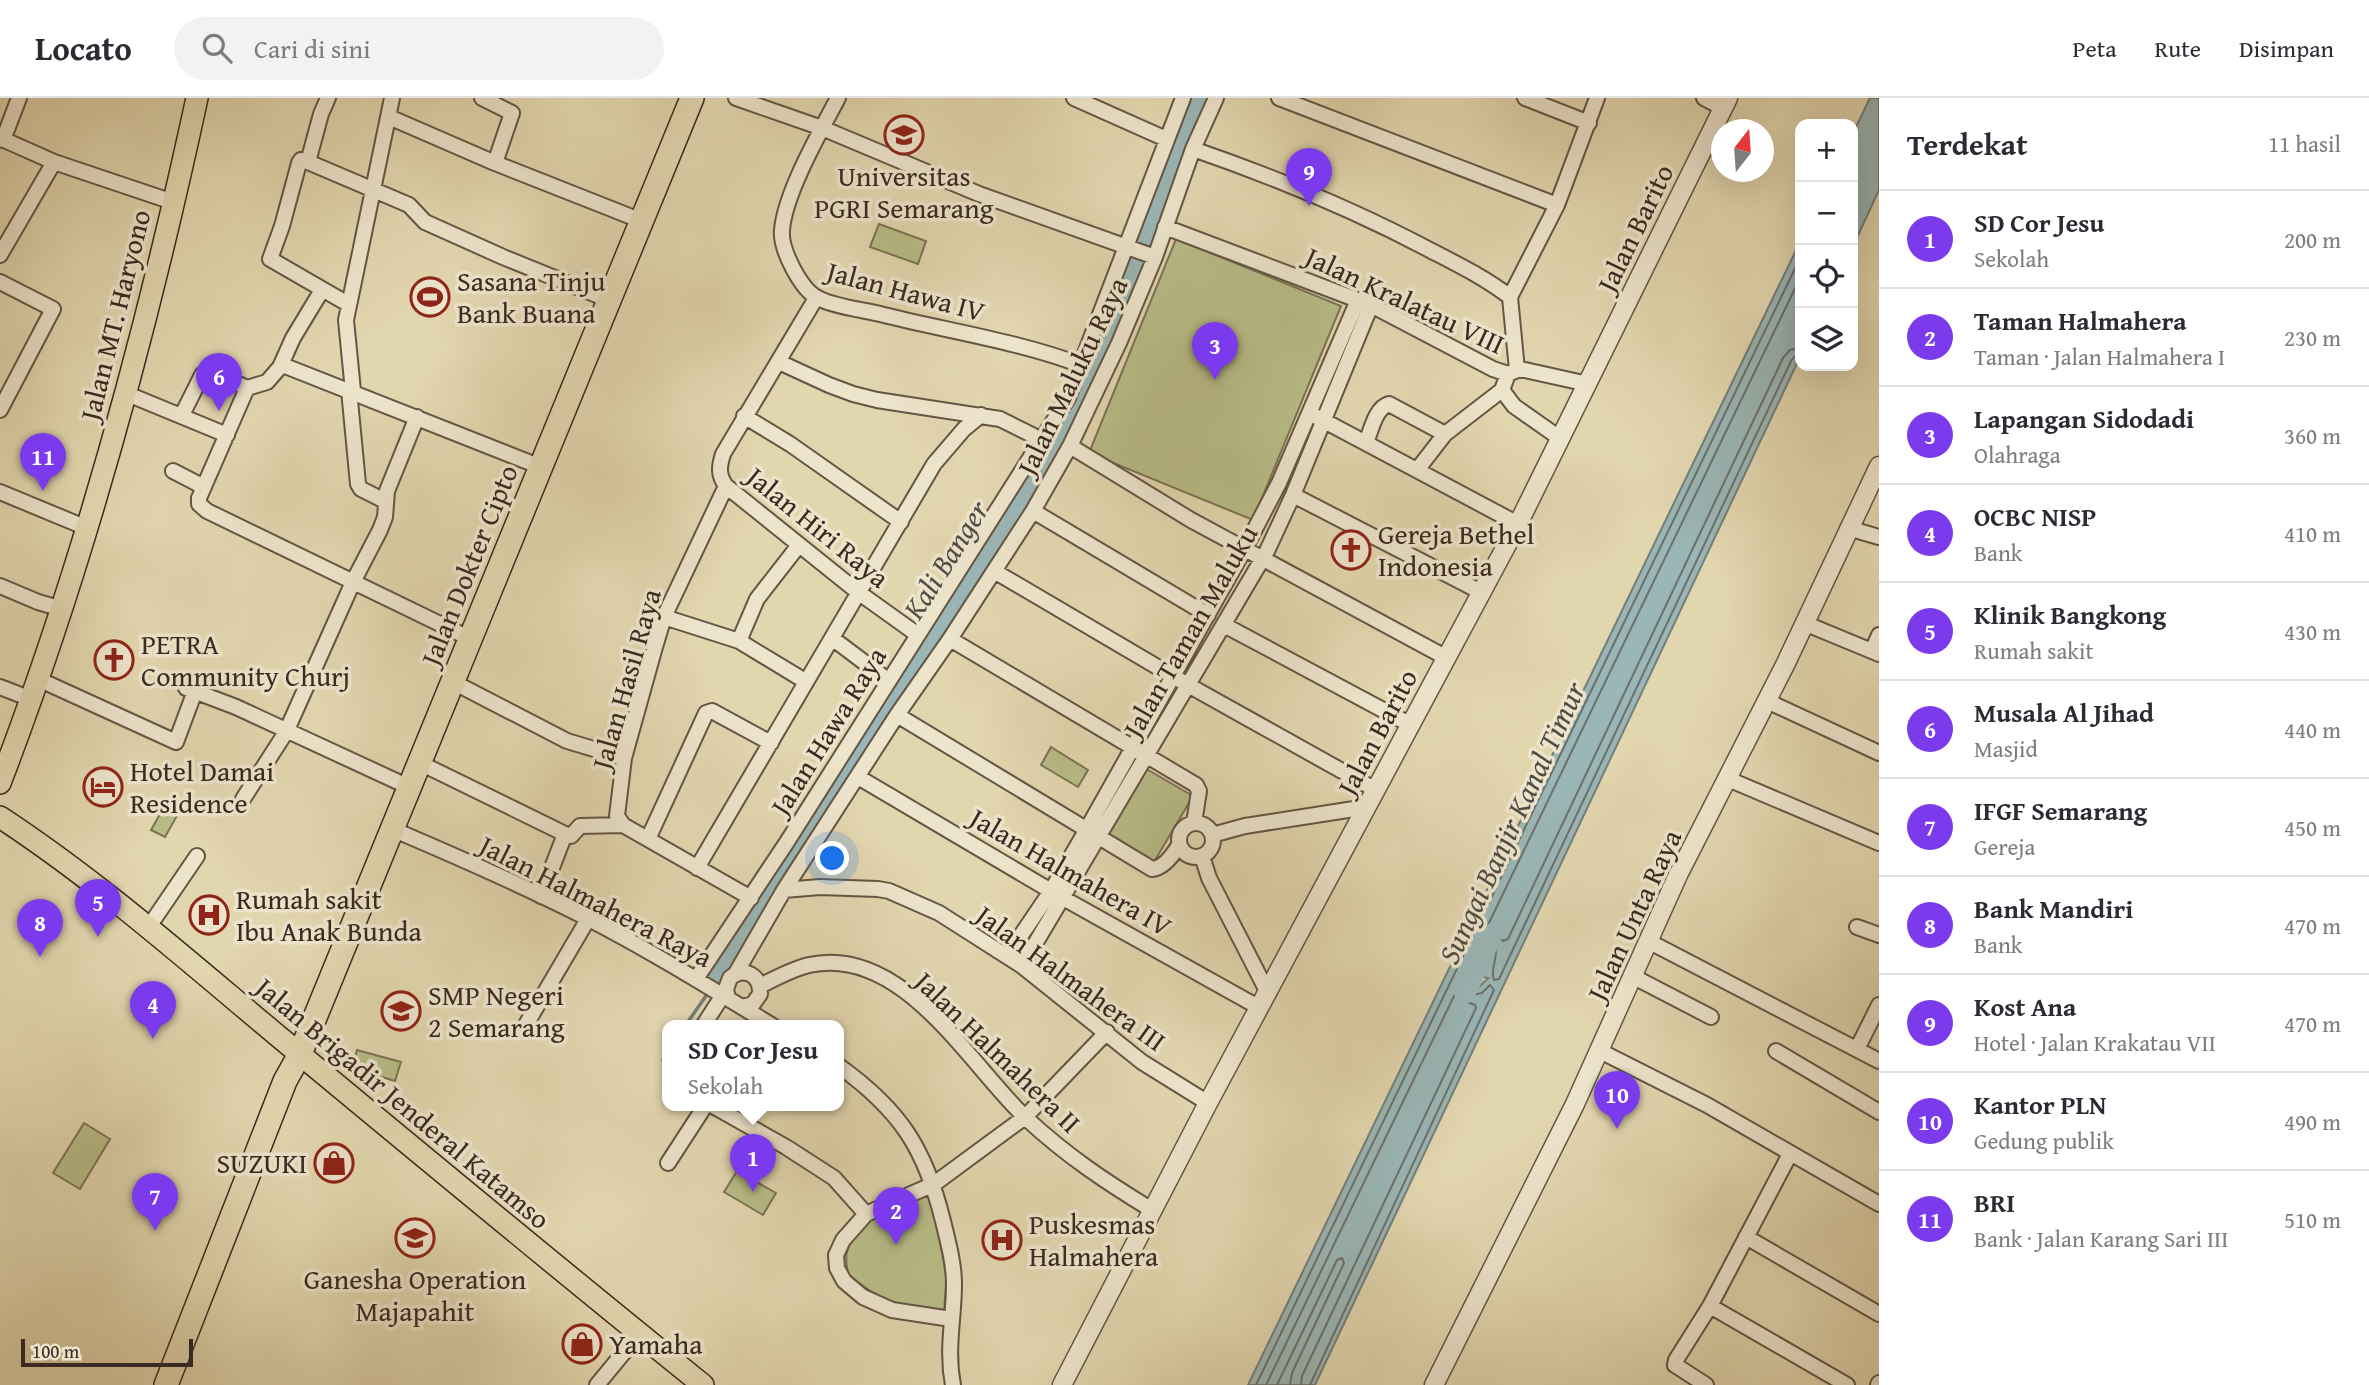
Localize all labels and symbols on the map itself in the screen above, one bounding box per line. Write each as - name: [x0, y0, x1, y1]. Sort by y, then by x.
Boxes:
- school or university icon: Universitas PGRI Semarang: [883, 114, 925, 156]
- north arrow: [1711, 119, 1774, 182]
- pin: 9: [1286, 148, 1332, 206]
- place label: Universitas PGRI Semarang: [814, 155, 994, 228]
- street label: Jalan Barito: [1585, 157, 1683, 301]
- street label: Jalan MT. Haryono: [68, 205, 161, 428]
- street label: Jalan Kralatau VIII: [1296, 234, 1512, 364]
- street label: Jalan Hawa IV: [820, 249, 990, 331]
- place label: Sasana Tinju Bank Buana: [457, 260, 605, 333]
- street label: Jalan Maluku Raya: [1004, 269, 1138, 484]
- sports icon: Sasana Tinju Bank Buana: [409, 276, 451, 318]
- pin: 3: [1192, 322, 1238, 380]
- pin: 6: [196, 353, 242, 411]
- pin: 11: [20, 433, 66, 491]
- street label: Jalan Hiri Raya: [736, 454, 899, 598]
- street label: Jalan Dokter Cipto: [408, 458, 528, 674]
- water label: Kali Banger: [891, 491, 999, 628]
- place label: Gereja Bethel Indonesia: [1378, 513, 1535, 586]
- street label: Jalan Taman Maluku: [1110, 517, 1267, 747]
- church icon: Gereja Bethel Indonesia: [1330, 529, 1372, 571]
- street label: Jalan Hasil Raya: [579, 583, 671, 777]
- place label: PETRA Community Churj: [141, 623, 350, 696]
- street label: Jalan Hawa Raya: [758, 638, 896, 825]
- church icon: PETRA Community Churj: [93, 639, 135, 681]
- street label: Jalan Barito: [1325, 661, 1427, 805]
- water label: Sungai Banjir Kanal Timur: [1426, 674, 1596, 971]
- place label: Hotel Damai Residence: [130, 750, 274, 823]
- hotel icon: Hotel Damai Residence: [82, 766, 124, 808]
- street label: Jalan Halmahera IV: [960, 795, 1180, 946]
- street label: Jalan Unta Raya: [1575, 822, 1691, 1010]
- street label: Jalan Halmahera Raya: [470, 823, 720, 977]
- your location: [815, 841, 849, 875]
- place label: Rumah sakit Ibu Anak Bunda: [236, 878, 422, 951]
- pin: 5: [75, 879, 121, 937]
- hospital icon: Rumah sakit Ibu Anak Bunda: [188, 894, 230, 936]
- street label: Jalan Halmahera III: [970, 898, 1172, 1058]
- pin: 8: [17, 899, 63, 957]
- street label: Jalan Halmahera II: [908, 964, 1088, 1140]
- street label: Jalan Brigadir Jenderal Katamso: [245, 965, 560, 1238]
- place label: SMP Negeri 2 Semarang: [428, 974, 565, 1047]
- pin: 4: [130, 981, 176, 1039]
- school or university icon: SMP Negeri 2 Semarang: [380, 990, 422, 1032]
- pin: 10: [1594, 1071, 1640, 1129]
- pin: 1: [730, 1134, 776, 1192]
- place label: SUZUKI: [216, 1142, 307, 1183]
- shop icon: SUZUKI: [313, 1142, 355, 1184]
- pin: 7: [132, 1173, 178, 1231]
- pin: 2: [873, 1187, 919, 1245]
- place label: Puskesmas Halmahera: [1029, 1203, 1159, 1276]
- school or university icon: Ganesha Operation Majapahit: [394, 1217, 436, 1259]
- hospital icon: Puskesmas Halmahera: [981, 1219, 1023, 1261]
- place label: Ganesha Operation Majapahit: [304, 1258, 526, 1331]
- shop icon: Yamaha: [561, 1323, 603, 1365]
- place label: Yamaha: [609, 1323, 703, 1364]
- scale bar: [21, 1336, 192, 1368]

